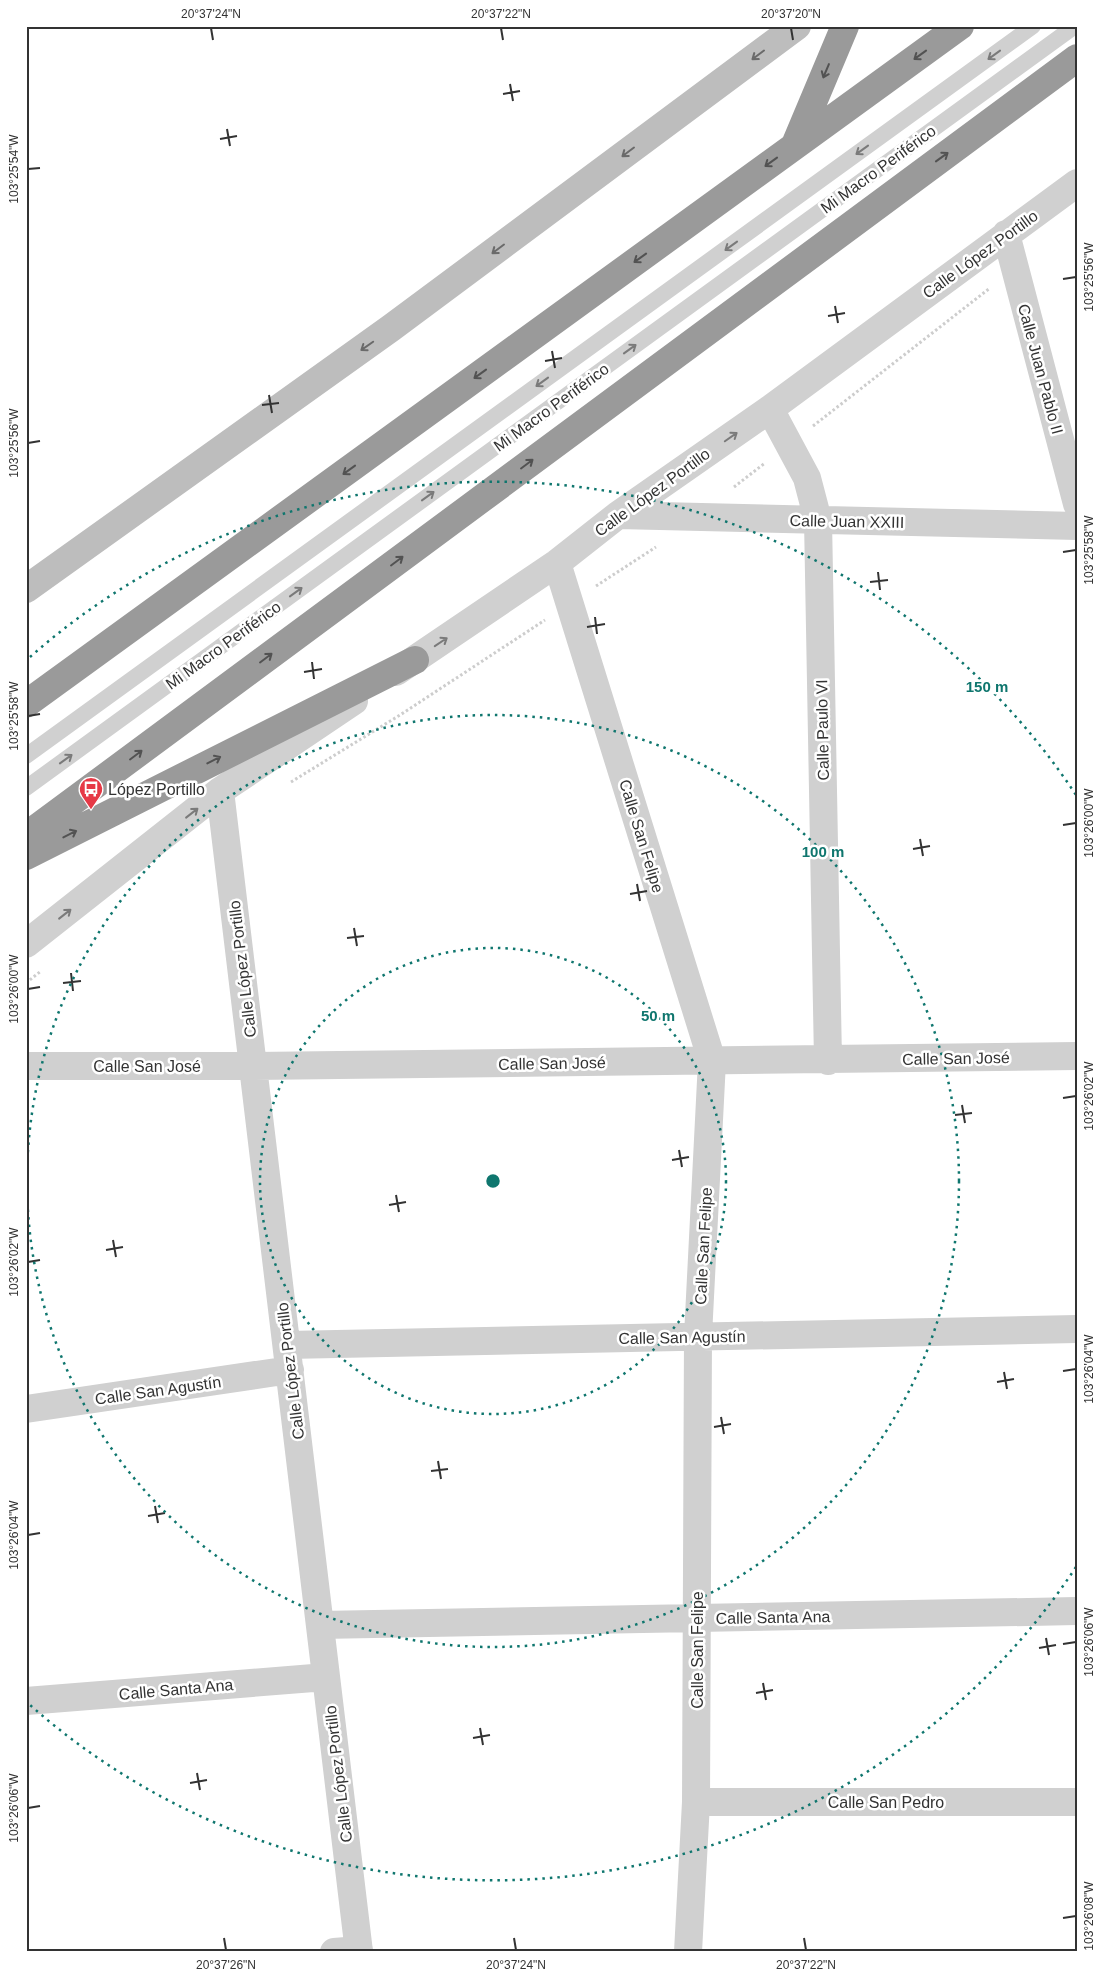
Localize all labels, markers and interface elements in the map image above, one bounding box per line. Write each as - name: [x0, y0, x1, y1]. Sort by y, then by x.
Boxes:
- text: 20°37'24"N: [181, 7, 241, 21]
- text: 20°37'22"N: [471, 7, 531, 21]
- text: 20°37'20"N: [761, 7, 821, 21]
- one-way arrow: [752, 50, 765, 61]
- one-way arrow: [913, 50, 927, 60]
- one-way arrow: [987, 50, 1001, 60]
- one-way arrow: [821, 63, 830, 78]
- street label: Mi Macro Periférico: [818, 122, 939, 217]
- text: 103°25'54"W: [7, 134, 21, 204]
- one-way arrow: [855, 145, 869, 155]
- one-way arrow: [622, 147, 635, 158]
- one-way arrow: [935, 152, 949, 162]
- one-way arrow: [765, 157, 778, 168]
- street label: Calle López Portillo: [920, 207, 1041, 302]
- one-way arrow: [725, 240, 738, 251]
- text: 103°25'56"W: [1082, 242, 1096, 312]
- one-way arrow: [491, 244, 505, 254]
- one-way arrow: [633, 253, 647, 263]
- street label: Calle Juan Pablo II: [1015, 302, 1066, 436]
- one-way arrow: [360, 341, 374, 351]
- one-way arrow: [623, 344, 637, 354]
- street label: Mi Macro Periférico: [491, 360, 612, 455]
- one-way arrow: [473, 369, 487, 379]
- one-way arrow: [536, 377, 550, 387]
- text: 103°25'56"W: [7, 408, 21, 478]
- one-way arrow: [723, 432, 737, 442]
- street label: Calle López Portillo: [592, 445, 713, 540]
- one-way arrow: [520, 459, 534, 469]
- one-way arrow: [342, 465, 356, 475]
- one-way arrow: [421, 491, 435, 501]
- street label: Calle Juan XXIII: [789, 512, 904, 531]
- text: 103°25'58"W: [1082, 515, 1096, 585]
- one-way arrow: [390, 556, 404, 566]
- one-way arrow: [289, 587, 303, 597]
- street label: Mi Macro Periférico: [163, 598, 284, 693]
- one-way arrow: [434, 637, 448, 647]
- one-way arrow: [259, 653, 273, 663]
- text: 150 m: [966, 678, 1008, 695]
- street label: Calle Paulo VI: [813, 679, 832, 781]
- text: 103°25'58"W: [7, 681, 21, 751]
- one-way arrow: [129, 749, 142, 760]
- one-way arrow: [59, 754, 73, 764]
- one-way arrow: [206, 755, 221, 764]
- bus stop icon: López Portillo: [78, 776, 104, 810]
- street label: Calle San Felipe: [616, 778, 667, 895]
- place label: López Portillo: [108, 781, 205, 798]
- text: 103°26'00"W: [1082, 788, 1096, 858]
- one-way arrow: [185, 808, 198, 819]
- one-way arrow: [62, 829, 77, 839]
- text: 100 m: [802, 843, 844, 860]
- street label: Calle López Portillo: [226, 899, 259, 1038]
- one-way arrow: [58, 909, 71, 920]
- text: 103°26'00"W: [7, 954, 21, 1024]
- text: 50 m: [641, 1007, 675, 1024]
- street label: Calle San José: [902, 1049, 1010, 1068]
- street label: Calle San José: [498, 1054, 606, 1073]
- street label: Calle San José: [93, 1058, 201, 1075]
- text: 103°26'02"W: [1082, 1061, 1096, 1131]
- centre of rings: [484, 1172, 502, 1190]
- street label: Calle San Felipe: [692, 1187, 715, 1305]
- text: 103°26'02"W: [7, 1227, 21, 1297]
- street label: Calle López Portillo: [274, 1301, 307, 1440]
- street label: Calle San Agustín: [618, 1328, 746, 1347]
- text: 103°26'04"W: [1082, 1334, 1096, 1404]
- street label: Calle San Agustín: [94, 1373, 222, 1408]
- text: 103°26'04"W: [7, 1500, 21, 1570]
- street label: Calle San Felipe: [689, 1591, 706, 1709]
- text: 103°26'06"W: [1082, 1607, 1096, 1677]
- street label: Calle Santa Ana: [715, 1608, 831, 1627]
- street label: Calle Santa Ana: [118, 1676, 234, 1703]
- street label: Calle López Portillo: [322, 1704, 355, 1843]
- text: 103°26'06"W: [7, 1773, 21, 1843]
- street label: Calle San Pedro: [828, 1794, 944, 1811]
- text: 103°26'08"W: [1082, 1881, 1096, 1951]
- text: 20°37'26"N: [196, 1958, 256, 1972]
- text: 20°37'24"N: [486, 1958, 546, 1972]
- text: 20°37'22"N: [776, 1958, 836, 1972]

